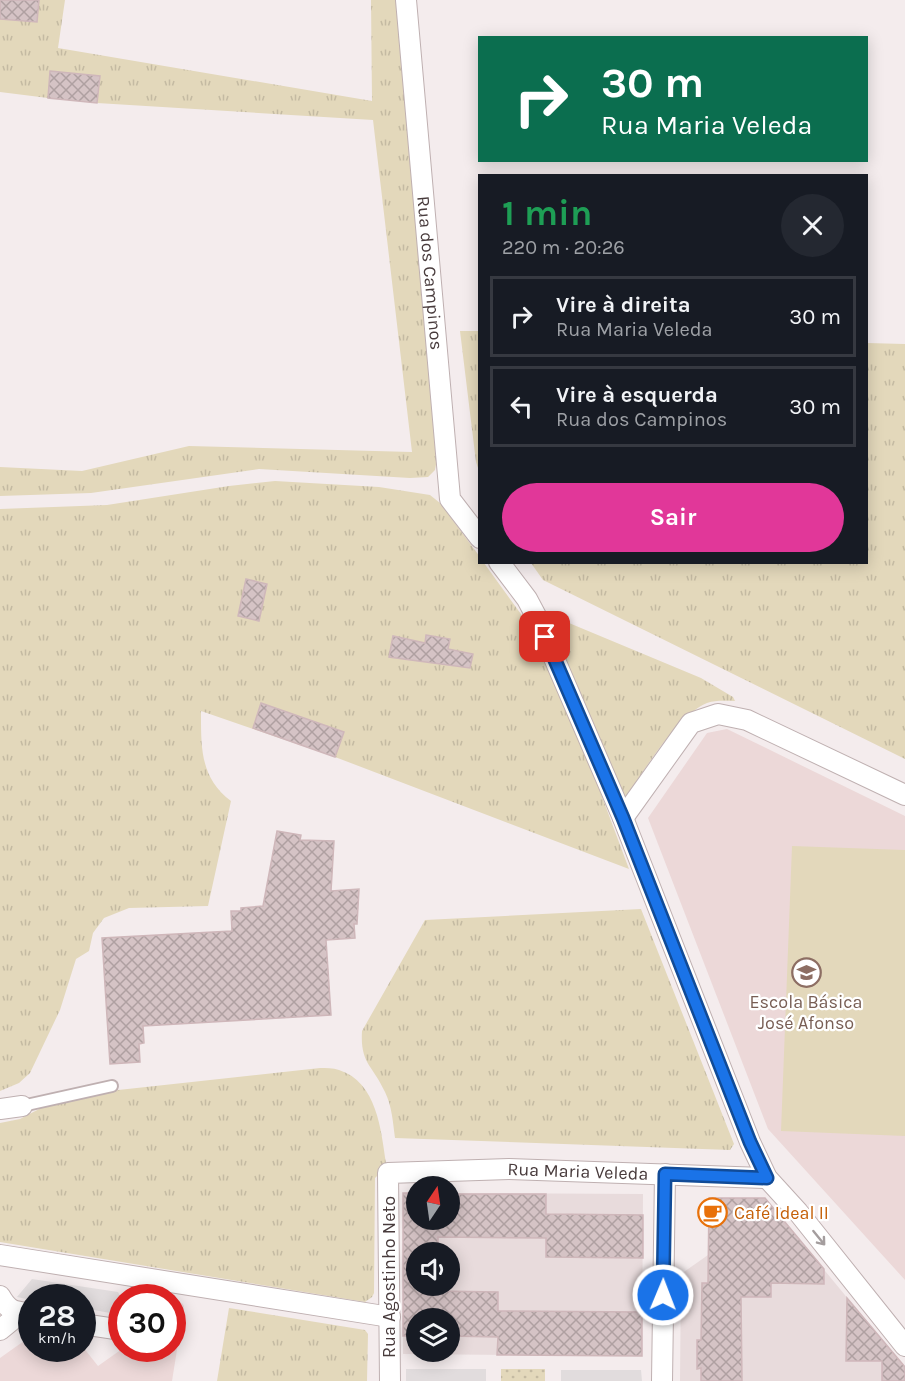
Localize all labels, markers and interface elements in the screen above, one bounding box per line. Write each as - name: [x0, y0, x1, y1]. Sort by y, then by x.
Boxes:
- text: 30 m: [601, 58, 704, 108]
- icon: right: [502, 60, 580, 138]
- text: Rua Maria Veleda: [601, 109, 812, 141]
- text: 1 min: [502, 192, 592, 234]
- button: close: [781, 194, 844, 257]
- street label: Rua dos Campinos: [412, 195, 448, 351]
- text: 220 m · 20:26: [502, 236, 625, 259]
- text: Vire à direita: [556, 292, 691, 318]
- icon: right: [505, 300, 538, 333]
- text: 30 m: [789, 304, 841, 330]
- text: Rua Maria Veleda: [556, 318, 713, 341]
- text: Vire à esquerda: [556, 382, 718, 408]
- icon: left: [505, 390, 538, 423]
- text: 30 m: [789, 394, 841, 420]
- text: Rua dos Campinos: [556, 408, 727, 431]
- button: Sair: [502, 483, 844, 552]
- pin: [519, 611, 570, 662]
- icon: arrive: [528, 620, 561, 653]
- school or university icon: Escola Básica José Afonso: [790, 957, 822, 989]
- place label: Escola Básica José Afonso: [749, 991, 863, 1034]
- street label: Rua Maria Veleda: [507, 1158, 649, 1185]
- north arrow: [406, 1176, 460, 1230]
- map controls: [406, 1176, 460, 1362]
- street label: Rua Agostinho Neto: [378, 1196, 400, 1358]
- cafe icon: Café Ideal II: [697, 1197, 729, 1229]
- place label: Café Ideal II: [734, 1202, 829, 1224]
- one-way arrow: [812, 1230, 825, 1246]
- button: sound: [406, 1242, 460, 1296]
- position arrow: [631, 1263, 695, 1327]
- speed limit sign: 30: [108, 1284, 186, 1362]
- text: 28: [38, 1298, 76, 1334]
- button: layers: [406, 1308, 460, 1362]
- text: km/h: [38, 1329, 76, 1347]

